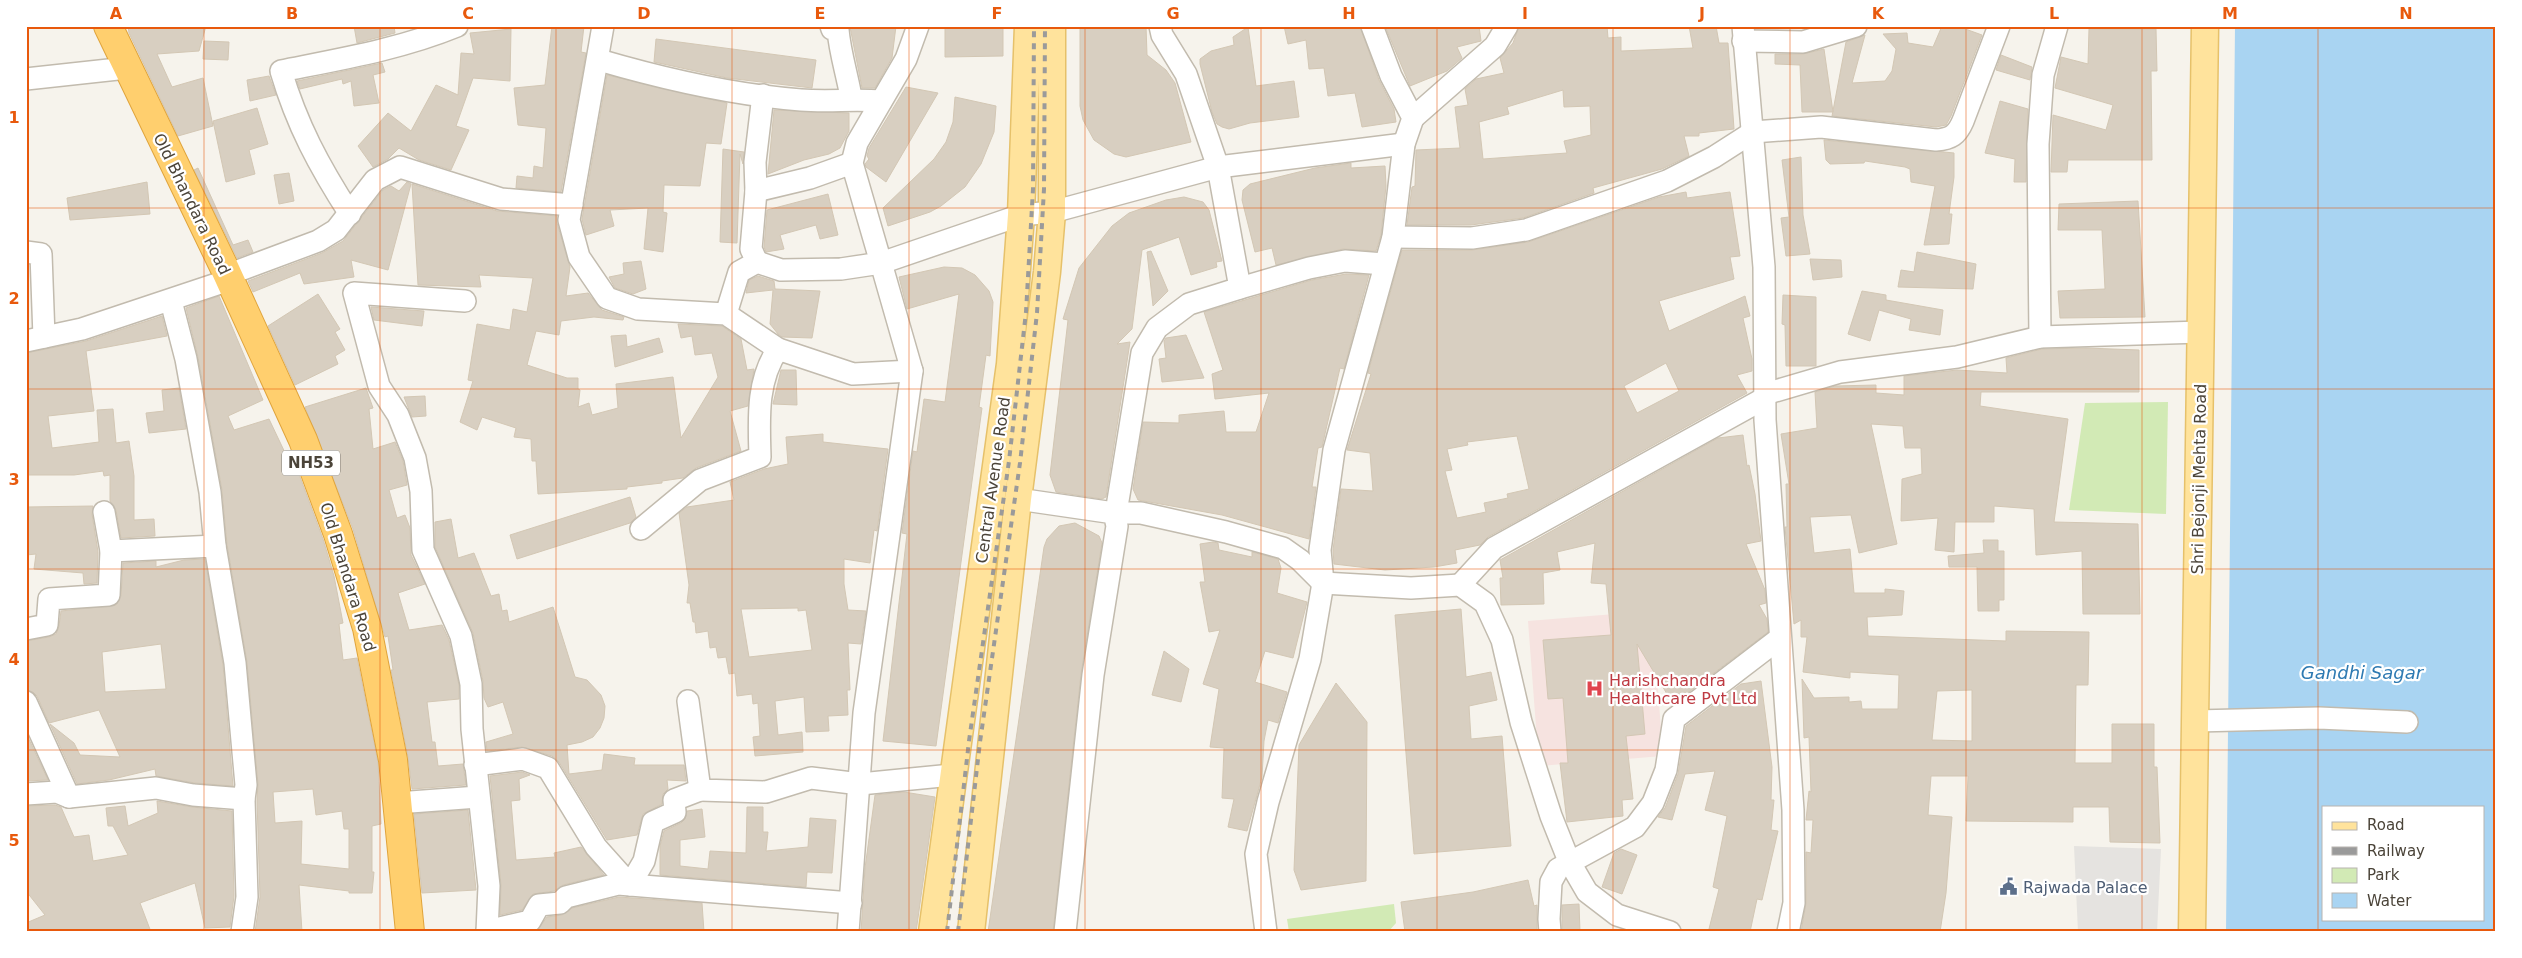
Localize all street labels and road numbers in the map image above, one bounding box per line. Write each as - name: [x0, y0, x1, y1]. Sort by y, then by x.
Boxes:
- street label: Old Bhandara Road: [150, 130, 234, 278]
- street label: Shri Bejonji Mehta Road: [2188, 384, 2210, 574]
- street label: Central Avenue Road: [972, 395, 1014, 565]
- road number: NH53: [282, 450, 340, 476]
- street label: Old Bhandara Road: [316, 500, 380, 654]

